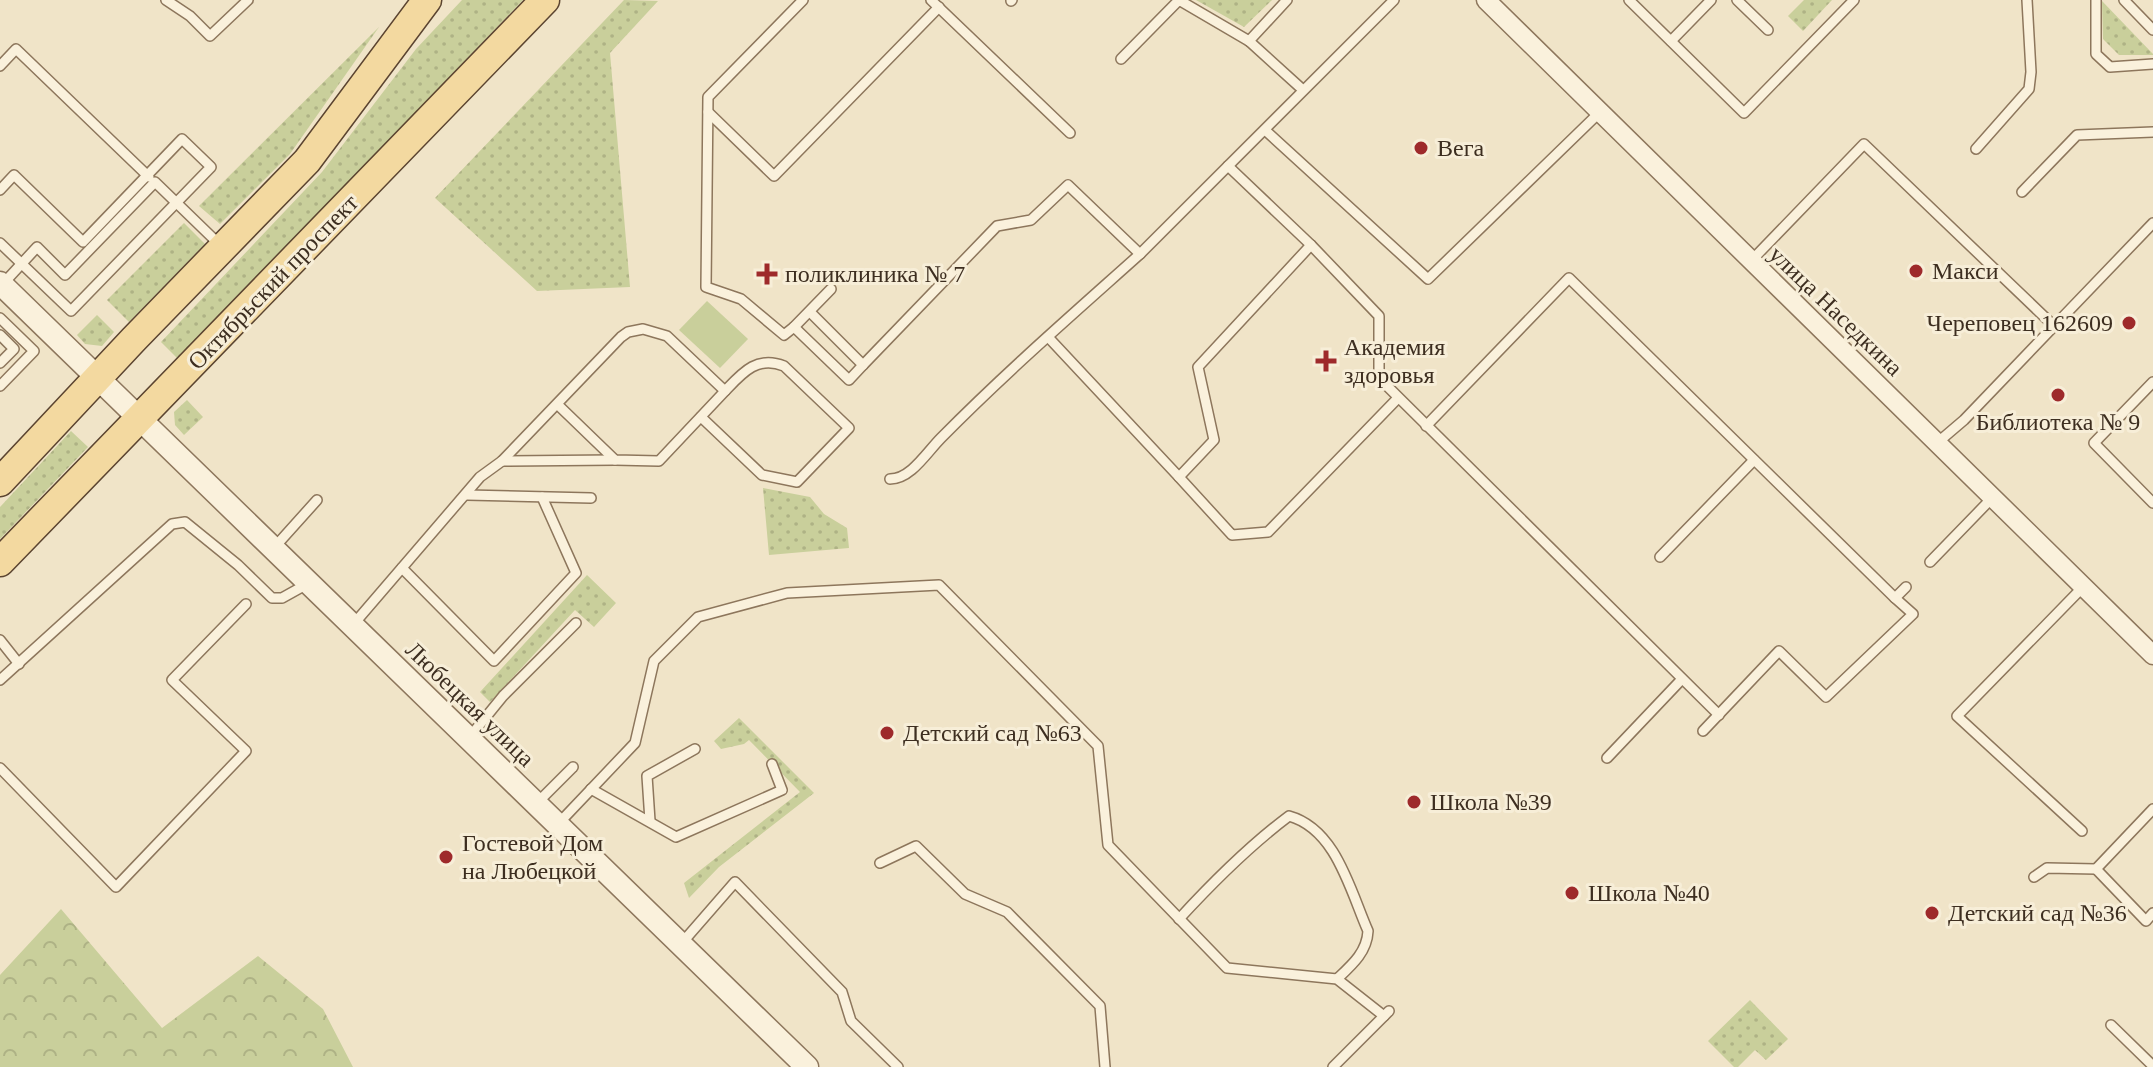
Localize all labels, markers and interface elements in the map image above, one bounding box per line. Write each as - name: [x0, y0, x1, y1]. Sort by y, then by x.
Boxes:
- place label: Вега: [1437, 135, 1485, 161]
- marker: Вега: [1412, 139, 1430, 157]
- street label: Октябрьский проспект: [183, 189, 363, 375]
- street label: улица Наседкина: [1764, 241, 1908, 381]
- place label: Макси: [1932, 258, 1999, 284]
- place label: поликлиника № 7: [785, 261, 965, 287]
- marker: Макси: [1907, 262, 1925, 280]
- marker: поликлиника № 7: [756, 263, 778, 285]
- place label: Череповец 162609: [1927, 310, 2113, 336]
- marker: Череповец 162609: [2120, 314, 2138, 332]
- place label: Академия здоровья: [1344, 334, 1445, 388]
- marker: Академия здоровья: [1315, 350, 1337, 372]
- marker: Библиотека № 9: [2049, 386, 2067, 404]
- place label: Библиотека № 9: [1976, 409, 2140, 435]
- street label: Любецкая улица: [401, 636, 540, 772]
- place label: Детский сад №63: [903, 720, 1082, 746]
- marker: Детский сад №63: [878, 724, 896, 742]
- place label: Школа №39: [1430, 789, 1552, 815]
- marker: Школа №39: [1405, 793, 1423, 811]
- place label: Гостевой Дом на Любецкой: [462, 830, 603, 884]
- marker: Гостевой Дом на Любецкой: [437, 848, 455, 866]
- place label: Школа №40: [1588, 880, 1710, 906]
- marker: Школа №40: [1563, 884, 1581, 902]
- place label: Детский сад №36: [1948, 900, 2127, 926]
- marker: Детский сад №36: [1923, 904, 1941, 922]

